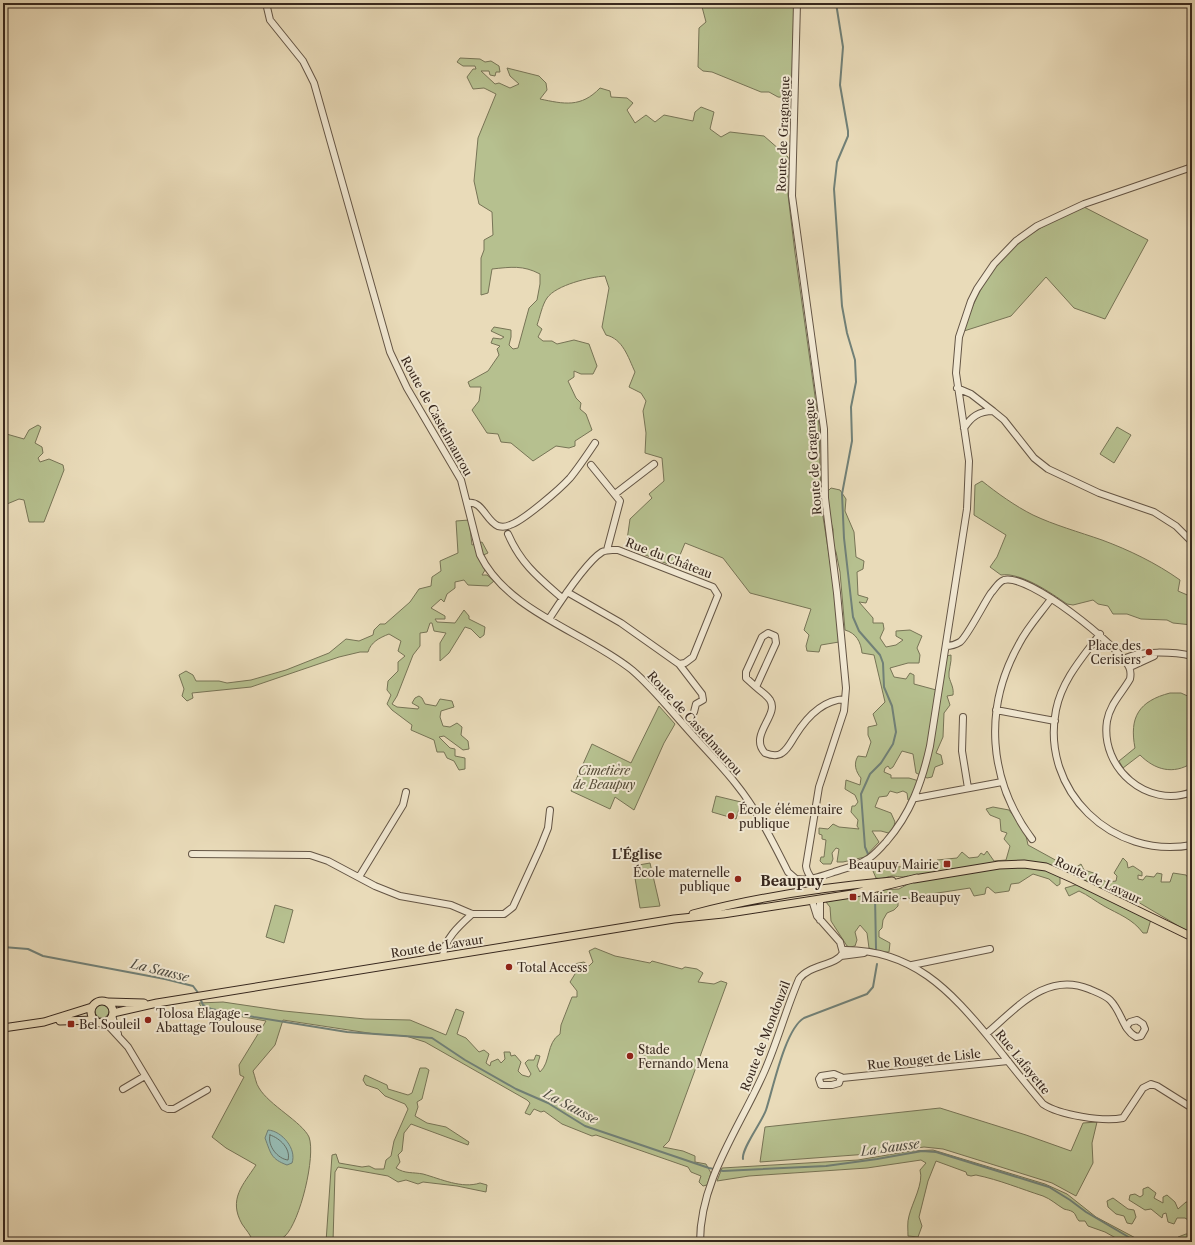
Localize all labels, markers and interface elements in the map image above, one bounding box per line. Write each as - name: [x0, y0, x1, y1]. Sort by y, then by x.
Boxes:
- street label: Route de Gragnague: [773, 75, 793, 192]
- street label: Route de Castelmaurou: [398, 353, 476, 479]
- street label: Route de Gragnague: [801, 398, 825, 516]
- street label: Rue du Château: [623, 535, 715, 582]
- place label: Place des Cerisiers: [1088, 638, 1141, 667]
- marker: Place des Cerisiers: [1144, 647, 1154, 657]
- street label: Route de Castelmaurou: [644, 668, 746, 778]
- park label: Cimetière de Beaupuy: [573, 763, 635, 792]
- place label: École élémentaire publique: [739, 801, 843, 831]
- marker: École élémentaire publique: [726, 811, 736, 821]
- district label: L'Église: [612, 846, 663, 862]
- street label: Route de Lavaur: [1052, 853, 1144, 907]
- place label: Beaupuy Mairie: [849, 857, 939, 872]
- marker: Beaupuy Mairie: [942, 859, 952, 869]
- place label: École maternelle publique: [633, 864, 730, 894]
- district label: Beaupuy: [760, 872, 824, 890]
- marker: École maternelle publique: [733, 874, 743, 884]
- place label: Mairie - Beaupuy: [861, 890, 961, 905]
- marker: Mairie - Beaupuy: [848, 892, 858, 902]
- street label: Route de Lavaur: [390, 931, 484, 961]
- water label: La Sausse: [128, 955, 191, 985]
- place label: Total Access: [517, 960, 588, 975]
- marker: Total Access: [504, 962, 514, 972]
- street label: Route de Mondouzil: [737, 978, 793, 1093]
- place label: Tolosa Elagage - Abattage Toulouse: [155, 1006, 262, 1035]
- marker: Tolosa Elagage - Abattage Toulouse: [143, 1015, 153, 1025]
- place label: Bel Souleil: [79, 1017, 141, 1032]
- marker: Bel Souleil: [66, 1019, 76, 1029]
- street label: Rue Lafayette: [992, 1027, 1054, 1098]
- place label: Stade Fernando Mena: [638, 1042, 729, 1071]
- street label: Rue Rouget de Lisle: [866, 1046, 982, 1072]
- marker: Stade Fernando Mena: [625, 1051, 635, 1061]
- water label: La Sausse: [540, 1085, 602, 1127]
- water label: La Sausse: [859, 1135, 921, 1159]

